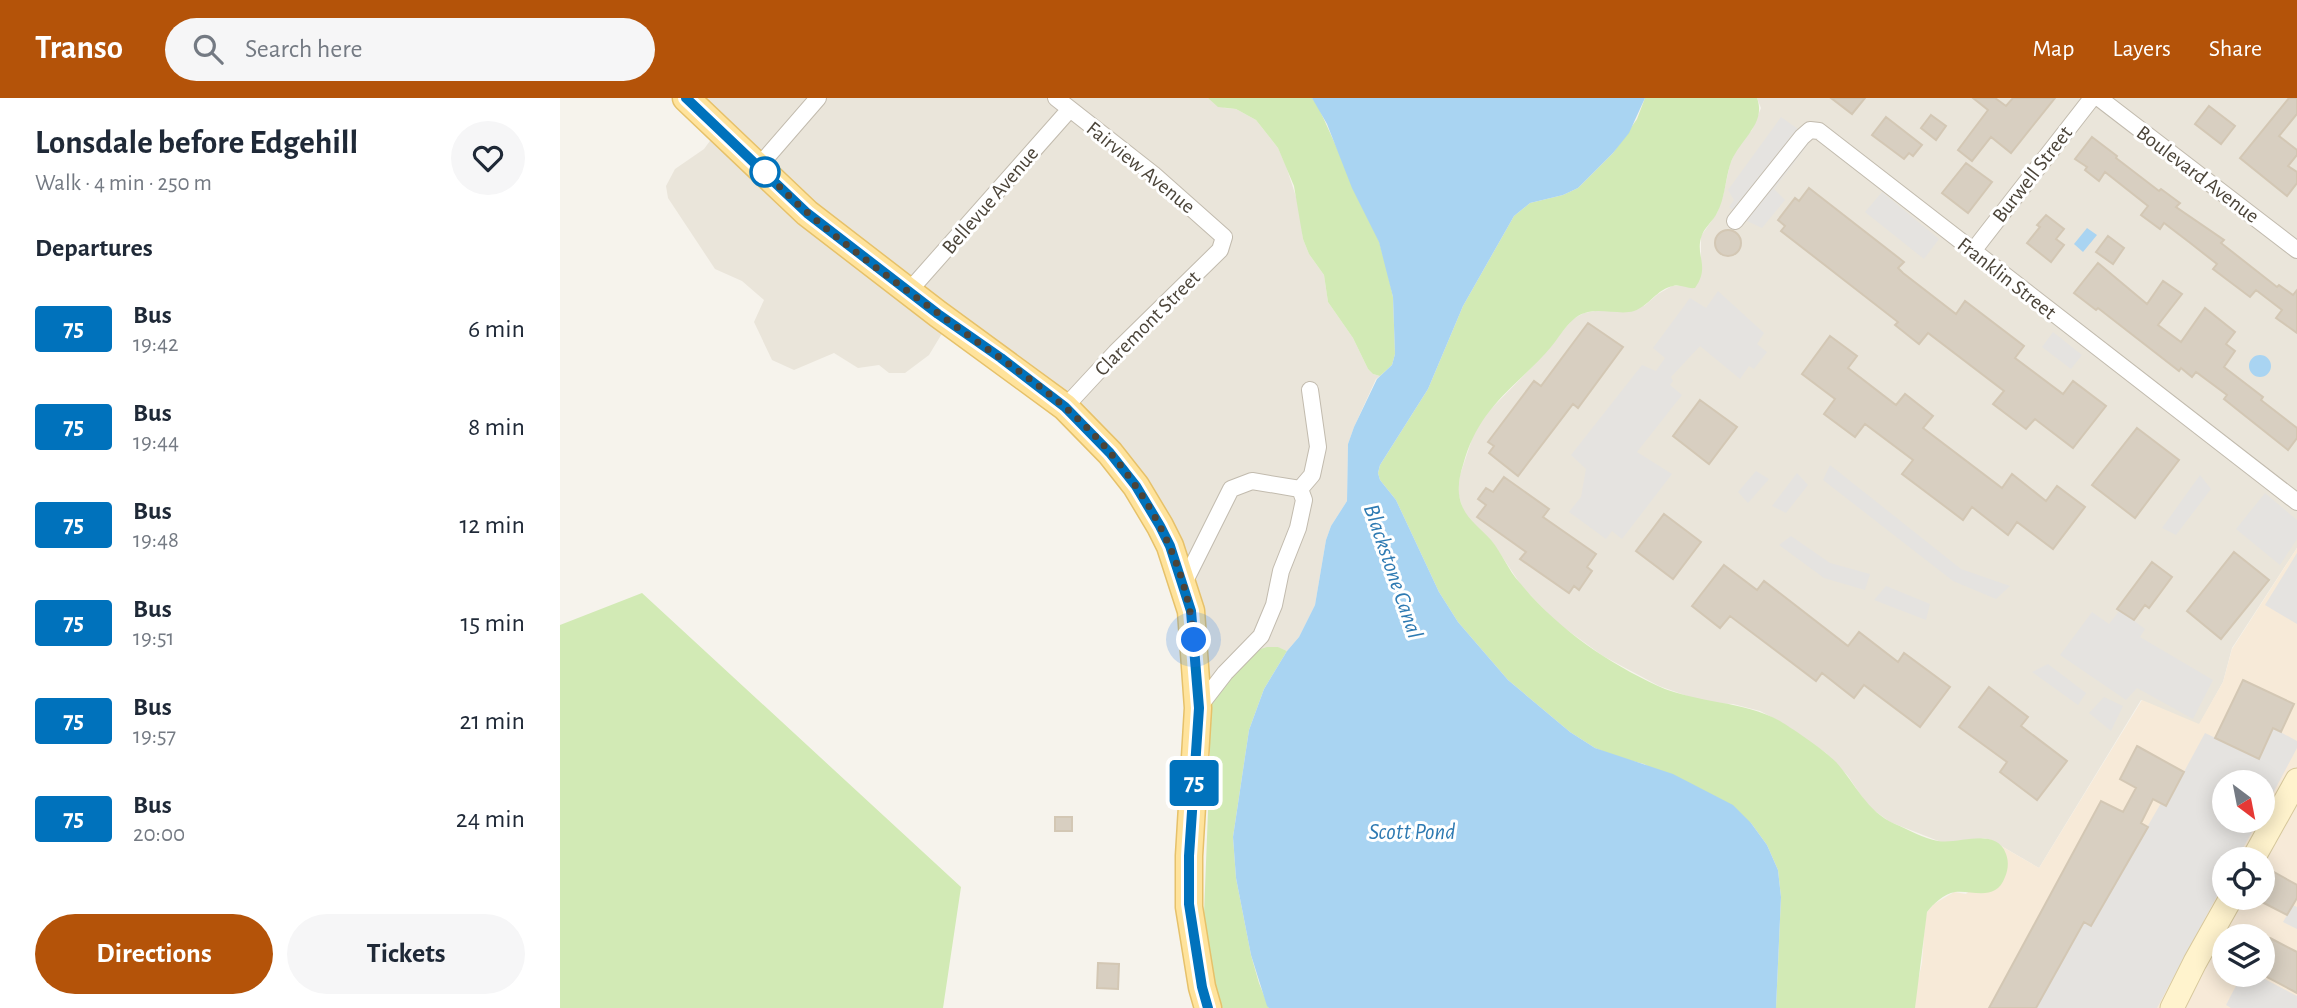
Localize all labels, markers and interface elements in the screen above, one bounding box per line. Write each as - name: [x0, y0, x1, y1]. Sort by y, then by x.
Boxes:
- search box: [165, 18, 655, 81]
- icon: search: [189, 30, 227, 68]
- text: Transo: [35, 32, 123, 65]
- text: Search here: [245, 36, 363, 62]
- text: Map: [2032, 37, 2074, 61]
- text: Layers: [2112, 37, 2171, 61]
- text: Share: [2209, 37, 2262, 61]
- street label: Fairview Avenue: [1082, 117, 1199, 217]
- button: heart: [451, 121, 525, 195]
- street label: Burwell Street: [1989, 122, 2076, 226]
- street label: Boulevard Avenue: [2133, 122, 2263, 227]
- text: Lonsdale before Edgehill: [35, 127, 358, 160]
- street label: Bellevue Avenue: [938, 143, 1043, 258]
- unlabelled marker: [750, 157, 780, 187]
- text: Walk · 4 min · 250 m: [35, 172, 212, 195]
- street label: Franklin Street: [1953, 234, 2060, 323]
- text: Departures: [35, 235, 153, 261]
- street label: Claremont Street: [1091, 266, 1204, 380]
- text: Bus: [133, 302, 172, 328]
- text: 6 min: [468, 316, 525, 342]
- text: 75: [63, 317, 84, 341]
- text: 19:42: [133, 333, 179, 356]
- text: Bus: [133, 400, 172, 426]
- text: 8 min: [468, 414, 525, 440]
- text: 75: [63, 415, 84, 439]
- text: 19:44: [133, 431, 179, 454]
- text: Bus: [133, 498, 172, 524]
- water label: Blackstone Canal: [1359, 501, 1426, 642]
- text: 12 min: [459, 512, 525, 538]
- text: 75: [63, 513, 84, 537]
- text: 19:48: [133, 529, 179, 552]
- text: Bus: [133, 596, 172, 622]
- text: 15 min: [460, 610, 525, 636]
- text: 75: [63, 611, 84, 635]
- your location: [1176, 622, 1211, 657]
- text: 19:51: [133, 627, 175, 650]
- text: Bus: [133, 694, 172, 720]
- text: 21 min: [459, 708, 525, 734]
- text: 75: [63, 709, 84, 733]
- text: 19:57: [133, 725, 176, 748]
- line badge: 75: [1162, 760, 1226, 806]
- north arrow: [2212, 770, 2275, 833]
- map controls: [2212, 770, 2275, 987]
- text: 75: [1184, 771, 1204, 795]
- text: Bus: [133, 792, 172, 818]
- text: 24 min: [456, 806, 525, 832]
- text: 75: [63, 807, 84, 831]
- water label: Scott Pond: [1369, 821, 1455, 844]
- text: 20:00: [133, 823, 185, 846]
- button: locate: [2212, 847, 2275, 910]
- button: Directions: [35, 914, 273, 994]
- button: Tickets: [287, 914, 525, 994]
- button: layers: [2212, 924, 2275, 987]

